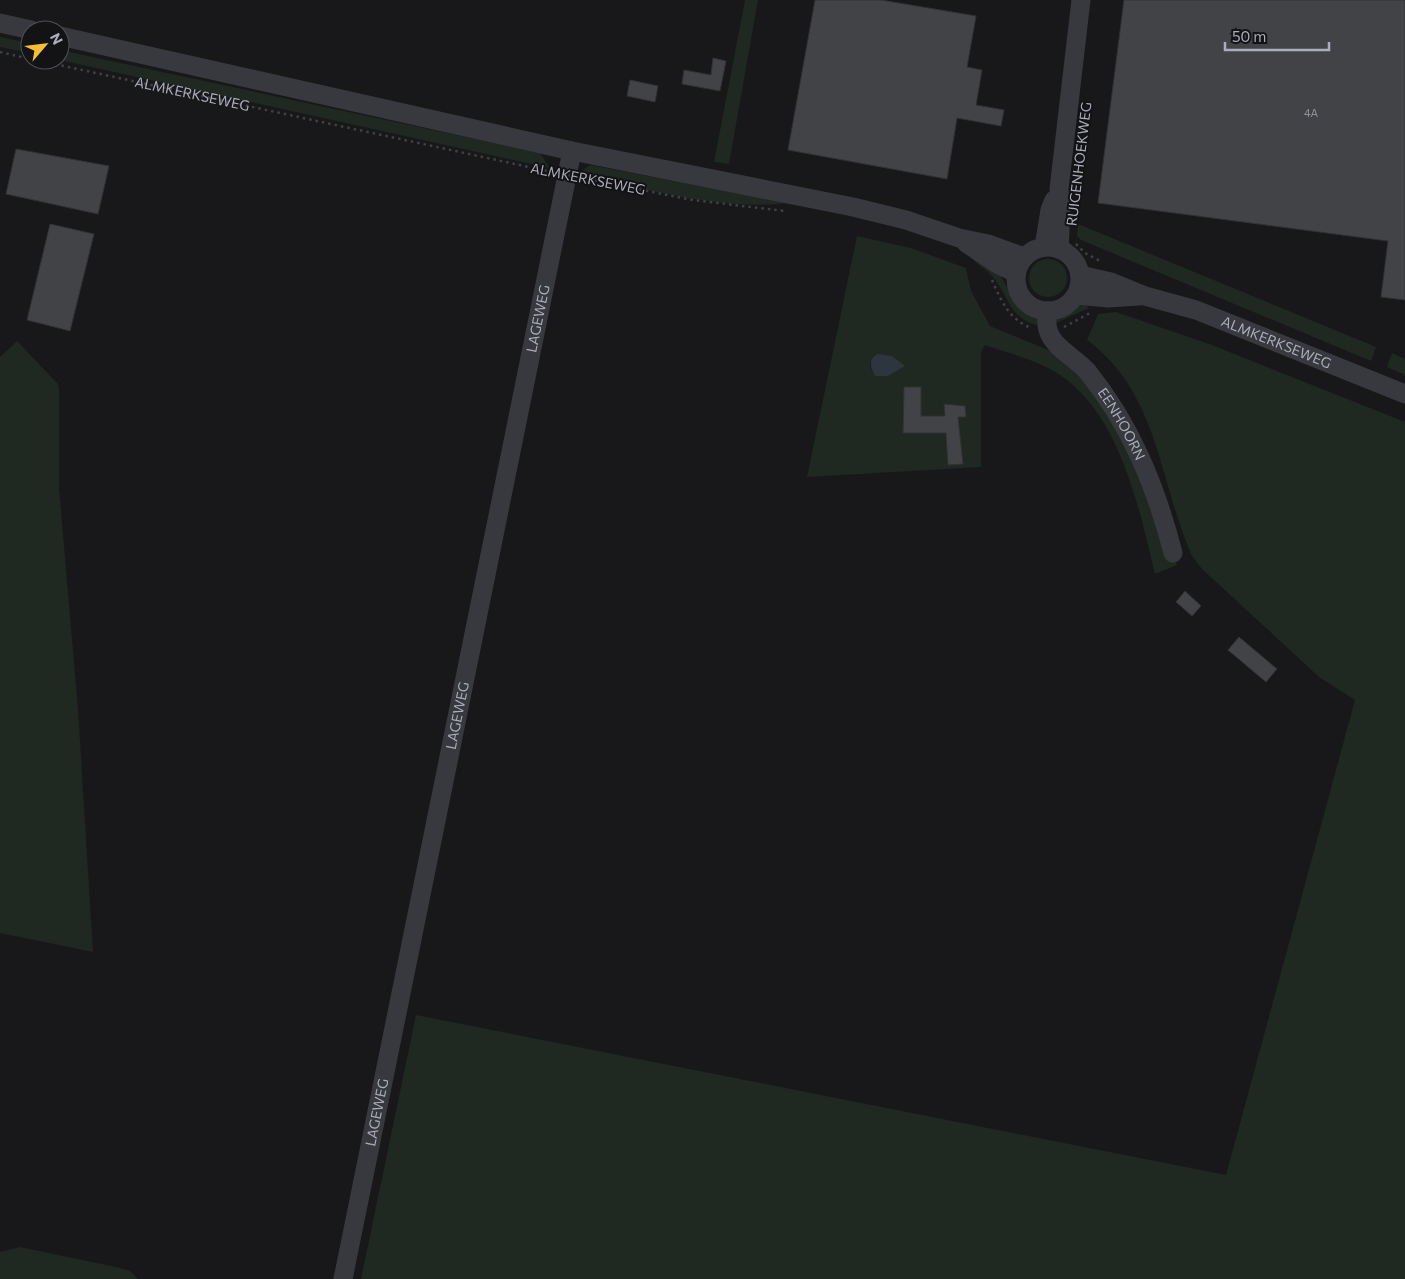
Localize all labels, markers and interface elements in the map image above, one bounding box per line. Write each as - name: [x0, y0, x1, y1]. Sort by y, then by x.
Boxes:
- north arrow: [20, 20, 70, 70]
- scale bar: [1225, 20, 1329, 52]
- text: 50 m: [1232, 27, 1266, 45]
- text: N: [47, 30, 67, 47]
- street label: ALMKERKSEWEG: [133, 73, 251, 114]
- street label: RUIGENHOEKWEG: [1062, 101, 1095, 227]
- house number: 4A: [1304, 106, 1318, 119]
- street label: ALMKERKSEWEG: [529, 159, 647, 198]
- street label: LAGEWEG: [522, 283, 553, 354]
- street label: ALMKERKSEWEG: [1219, 312, 1334, 372]
- street label: EENHOORN: [1095, 384, 1149, 463]
- street label: LAGEWEG: [442, 680, 472, 751]
- street label: LAGEWEG: [361, 1077, 391, 1148]

